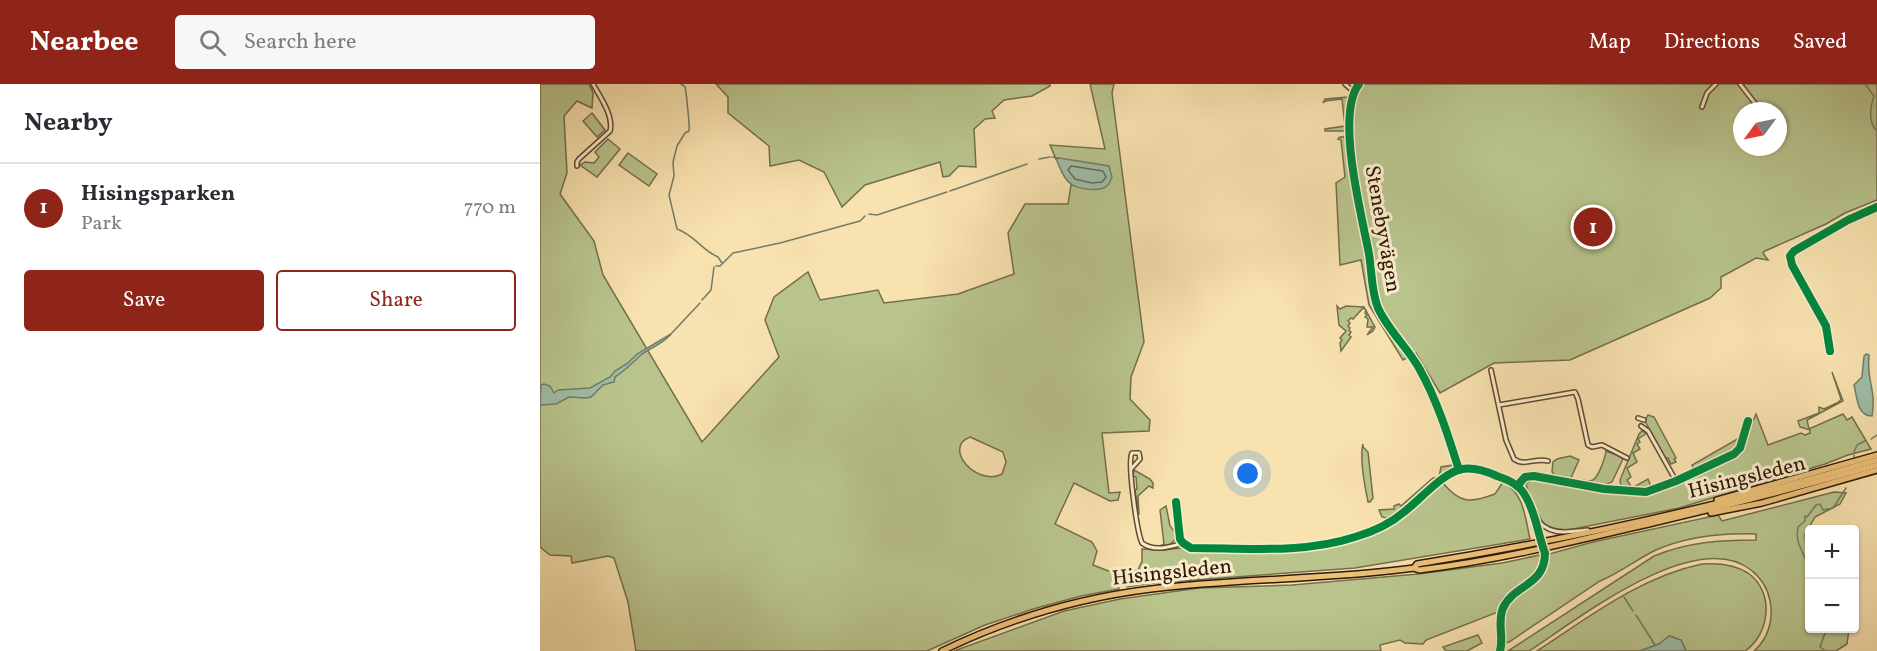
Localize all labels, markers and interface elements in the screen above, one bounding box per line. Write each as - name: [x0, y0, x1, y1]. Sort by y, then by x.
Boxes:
- search box: [175, 15, 595, 69]
- text: Nearbee: [30, 23, 139, 62]
- icon: search: [196, 26, 229, 59]
- text: Search here: [244, 27, 356, 58]
- text: Map: [1589, 28, 1631, 57]
- text: Directions: [1664, 28, 1760, 57]
- text: Saved: [1793, 28, 1847, 57]
- north arrow: [1733, 102, 1787, 156]
- text: Nearby: [24, 105, 113, 141]
- street label: Stenebyvägen: [1357, 163, 1407, 295]
- text: Hisingsparken: [81, 179, 235, 210]
- text: 1: [39, 194, 48, 222]
- text: 770 m: [464, 194, 516, 222]
- pin: 1: [1574, 204, 1612, 250]
- text: Park: [81, 210, 122, 238]
- button: Save: [24, 270, 264, 331]
- button: Share: [276, 270, 516, 331]
- street label: Hisingsleden: [1685, 449, 1809, 507]
- your location: [1233, 459, 1262, 488]
- map controls: [1805, 525, 1859, 633]
- button: +: [1805, 525, 1859, 579]
- street label: Hisingsleden: [1111, 552, 1233, 594]
- button: −: [1805, 579, 1859, 633]

